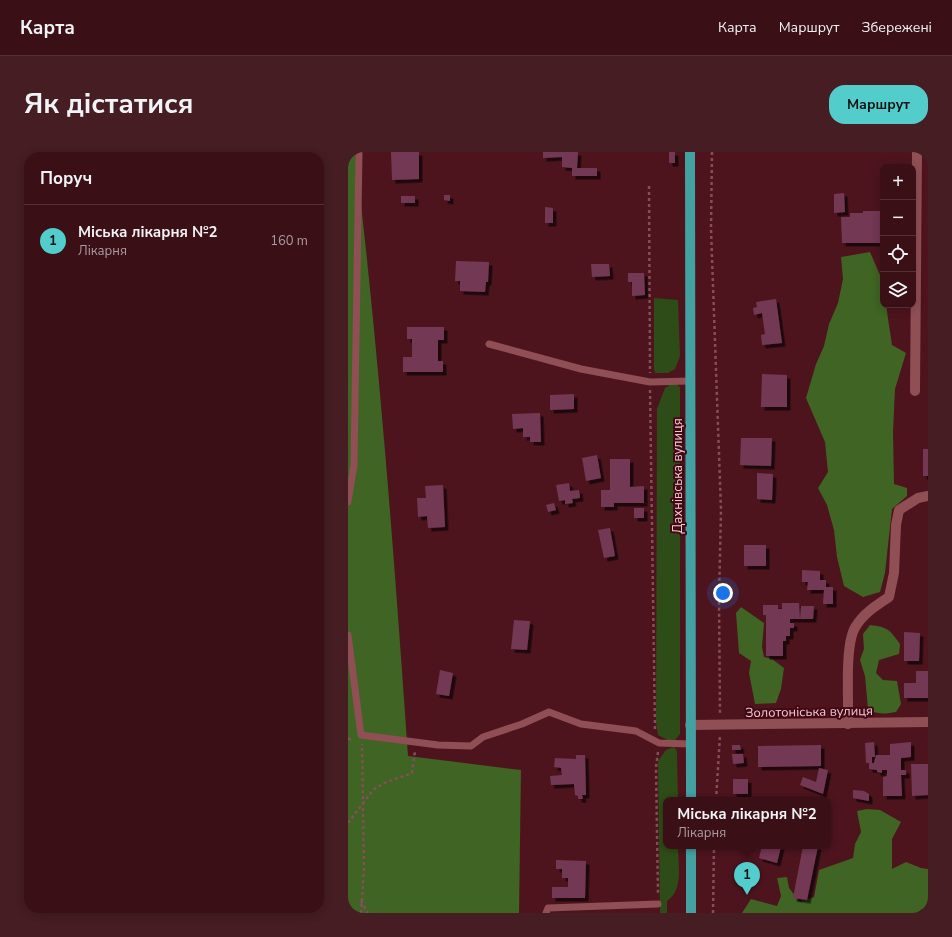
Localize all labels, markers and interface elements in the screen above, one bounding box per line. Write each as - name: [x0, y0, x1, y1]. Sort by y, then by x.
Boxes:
- text: Карта: [20, 15, 75, 41]
- text: Карта: [718, 18, 757, 37]
- text: Маршрут: [779, 18, 839, 37]
- text: Збережені: [861, 18, 932, 37]
- text: Як дістатися: [24, 85, 193, 123]
- button: Маршрут: [829, 85, 928, 124]
- map controls: [880, 164, 916, 308]
- button: +: [880, 164, 916, 200]
- text: Поруч: [40, 167, 92, 190]
- button: −: [880, 200, 916, 236]
- text: Міська лікарня №2: [78, 222, 218, 242]
- text: 1: [49, 232, 57, 250]
- text: 160 m: [270, 232, 308, 250]
- button: locate: [880, 236, 916, 272]
- text: Лікарня: [78, 242, 127, 260]
- button: layers: [880, 272, 916, 308]
- street label: Дахнівська вулиця: [669, 418, 687, 534]
- your location: [713, 583, 733, 603]
- street label: Золотоніська вулиця: [745, 702, 873, 722]
- popup: [663, 797, 831, 849]
- text: Міська лікарня №2: [677, 804, 817, 824]
- text: Лікарня: [677, 824, 726, 842]
- pin: 1: [734, 862, 760, 895]

